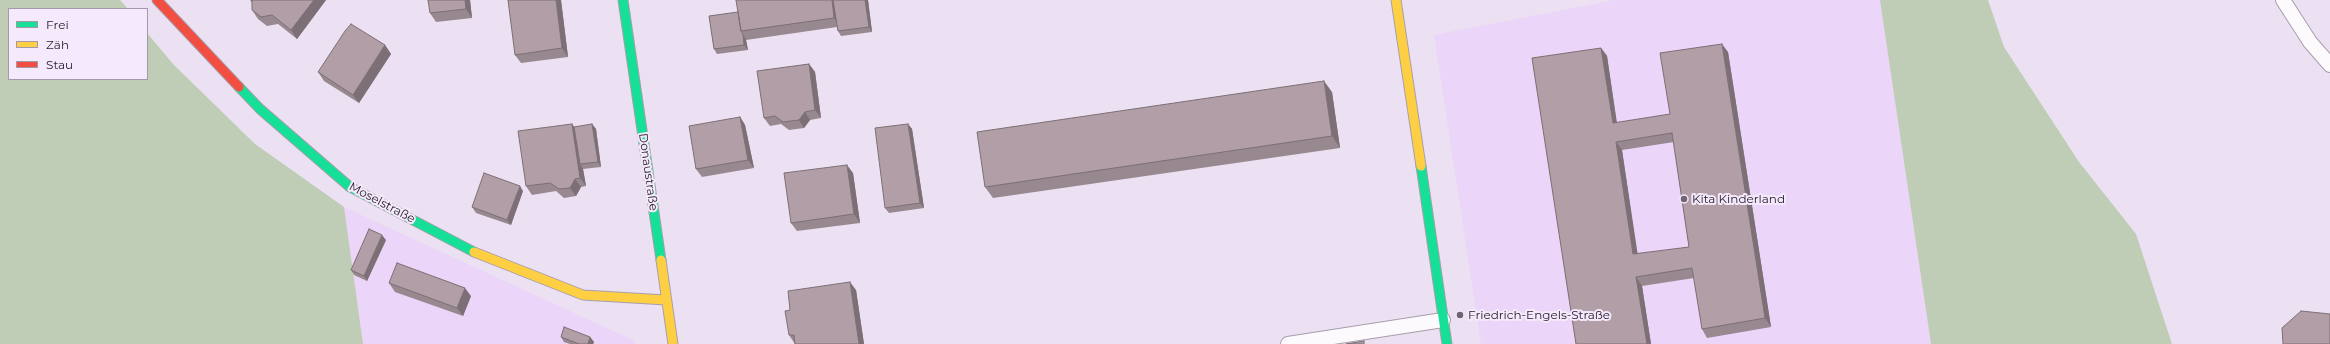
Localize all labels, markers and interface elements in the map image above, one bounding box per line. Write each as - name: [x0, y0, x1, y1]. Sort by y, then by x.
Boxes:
- legend: [8, 8, 148, 80]
- text: Frei: [46, 17, 69, 32]
- text: Zäh: [46, 37, 69, 52]
- text: Stau: [46, 57, 73, 72]
- street label: Donaustraße: [635, 132, 661, 212]
- street label: Moselstraße: [347, 180, 417, 226]
- place label: Kita Kinderland: [1692, 192, 1785, 206]
- marker: Kita Kinderland: [1679, 194, 1689, 204]
- place label: Friedrich-Engels-Straße: [1468, 308, 1610, 322]
- marker: Friedrich-Engels-Straße: [1455, 310, 1465, 320]

